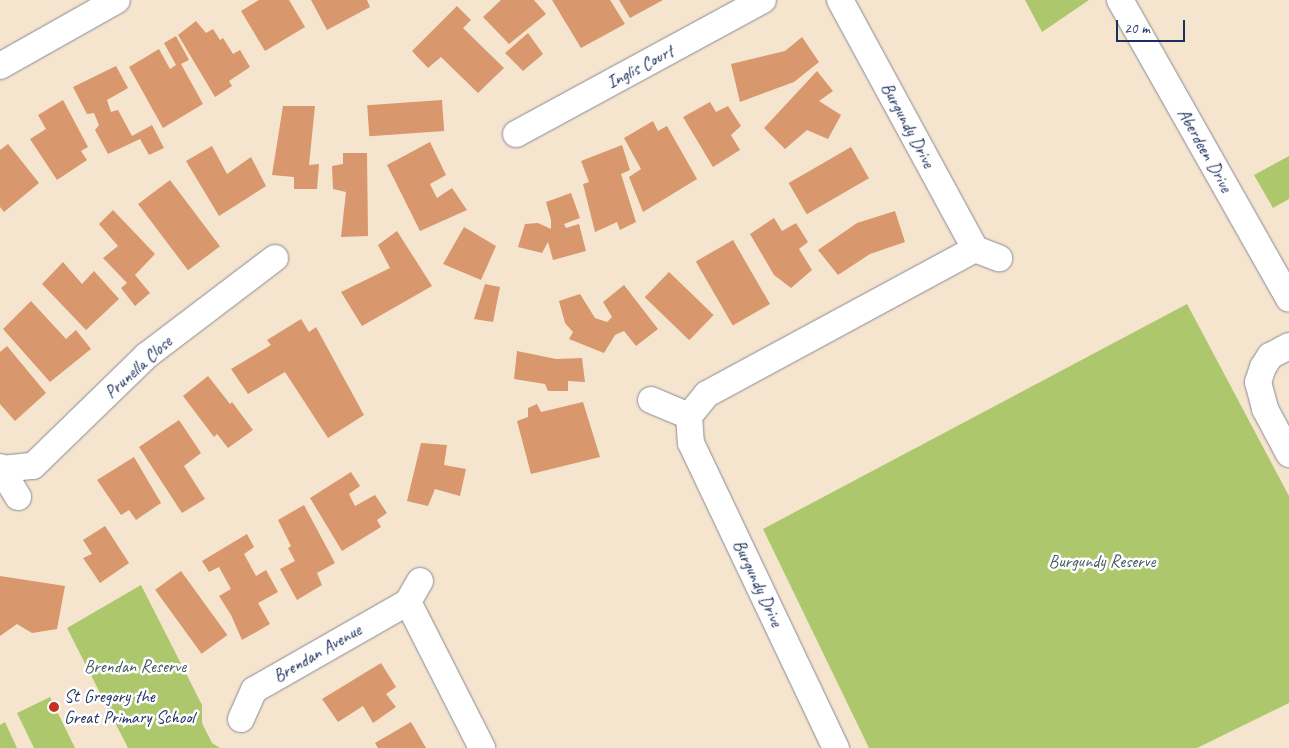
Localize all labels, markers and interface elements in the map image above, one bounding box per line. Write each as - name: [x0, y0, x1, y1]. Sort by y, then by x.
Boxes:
- scale bar: [1119, 10, 1188, 42]
- text: 20 m: [1124, 19, 1150, 38]
- street label: Inglis Court: [603, 40, 677, 94]
- street label: Burgundy Drive: [877, 79, 939, 171]
- street label: Aberdeen Drive: [1173, 104, 1237, 196]
- street label: Prunella Close: [100, 331, 176, 403]
- street label: Burgundy Drive: [728, 536, 788, 630]
- park label: Burgundy Reserve: [1049, 550, 1155, 572]
- street label: Brendan Avenue: [269, 619, 365, 687]
- park label: Brendan Reserve: [84, 655, 186, 677]
- place label: St Gregory the Great Primary School: [64, 686, 195, 729]
- marker: St Gregory the Great Primary School: [48, 701, 60, 713]

